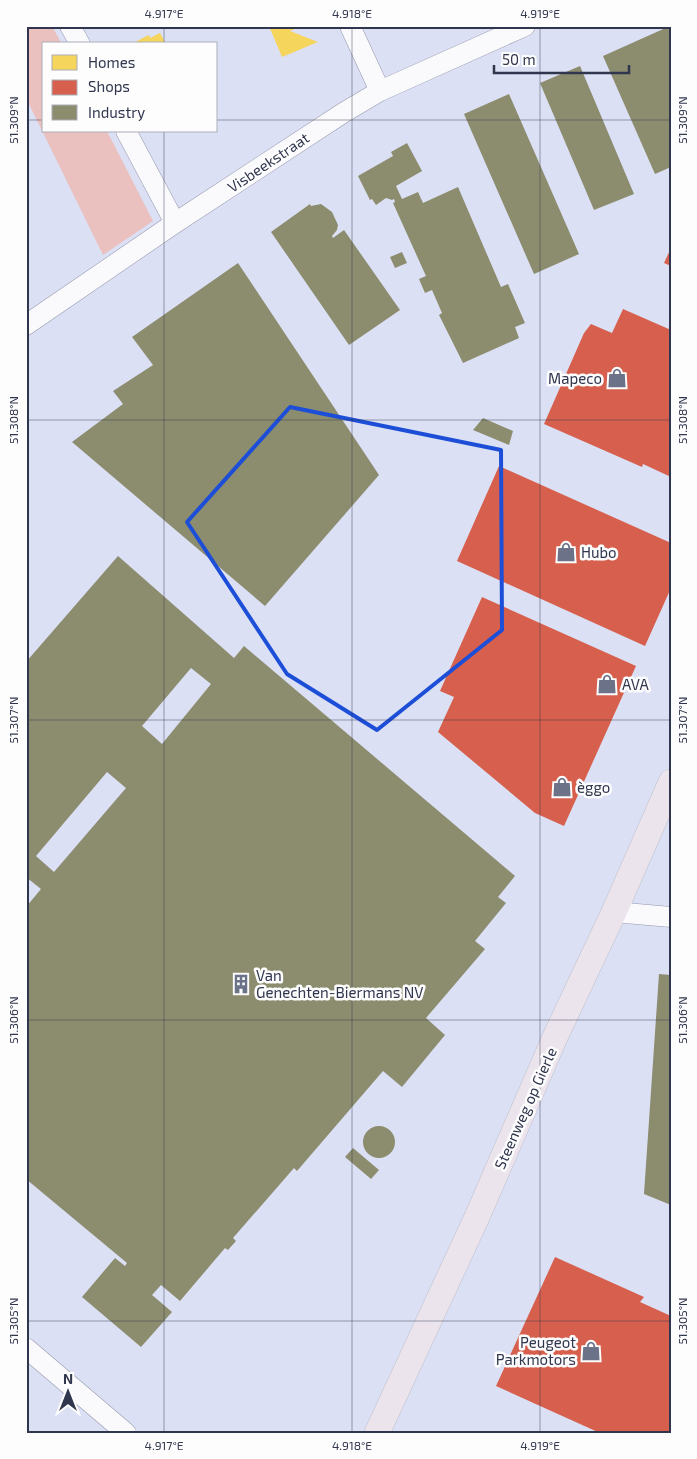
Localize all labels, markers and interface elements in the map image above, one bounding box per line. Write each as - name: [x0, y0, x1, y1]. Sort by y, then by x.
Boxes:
- text: 4.917°E: [145, 6, 184, 20]
- text: 4.918°E: [332, 6, 372, 20]
- text: 4.919°E: [520, 6, 560, 20]
- legend: [42, 42, 218, 132]
- scale bar: [494, 42, 630, 74]
- text: 50 m: [502, 50, 536, 68]
- text: Homes: [88, 53, 135, 71]
- text: Shops: [88, 77, 130, 95]
- text: 51.309°N: [6, 96, 20, 144]
- text: 51.309°N: [675, 96, 689, 144]
- text: Industry: [88, 103, 145, 121]
- street label: Visbeekstraat: [224, 128, 312, 196]
- shop icon: Mapeco: [606, 367, 628, 389]
- place label: Mapeco: [548, 369, 602, 387]
- text: 51.308°N: [6, 396, 20, 444]
- text: 51.308°N: [675, 396, 689, 444]
- shop icon: Hubo: [555, 541, 577, 563]
- place label: Hubo: [581, 543, 617, 561]
- shop icon: AVA: [596, 673, 618, 695]
- place label: AVA: [622, 675, 649, 693]
- text: 51.307°N: [6, 697, 20, 743]
- text: 51.307°N: [675, 697, 689, 743]
- shop icon: èggo: [551, 776, 573, 798]
- place label: èggo: [577, 778, 610, 796]
- place label: Van Genechten-Biermans NV: [256, 966, 423, 1001]
- building icon: Van Genechten-Biermans NV: [230, 973, 252, 995]
- text: 51.306°N: [6, 996, 20, 1044]
- text: 51.306°N: [675, 996, 689, 1044]
- street label: Steenweg op Gierle: [490, 1044, 560, 1172]
- text: 51.305°N: [6, 1297, 20, 1345]
- text: 51.305°N: [675, 1297, 689, 1345]
- place label: Peugeot Parkmotors: [496, 1333, 576, 1368]
- shop icon: Peugeot Parkmotors: [580, 1340, 602, 1362]
- north arrow: [42, 1366, 92, 1416]
- text: N: [63, 1370, 73, 1387]
- text: 4.917°E: [145, 1438, 184, 1452]
- text: 4.918°E: [332, 1438, 372, 1452]
- text: 4.919°E: [520, 1438, 560, 1452]

